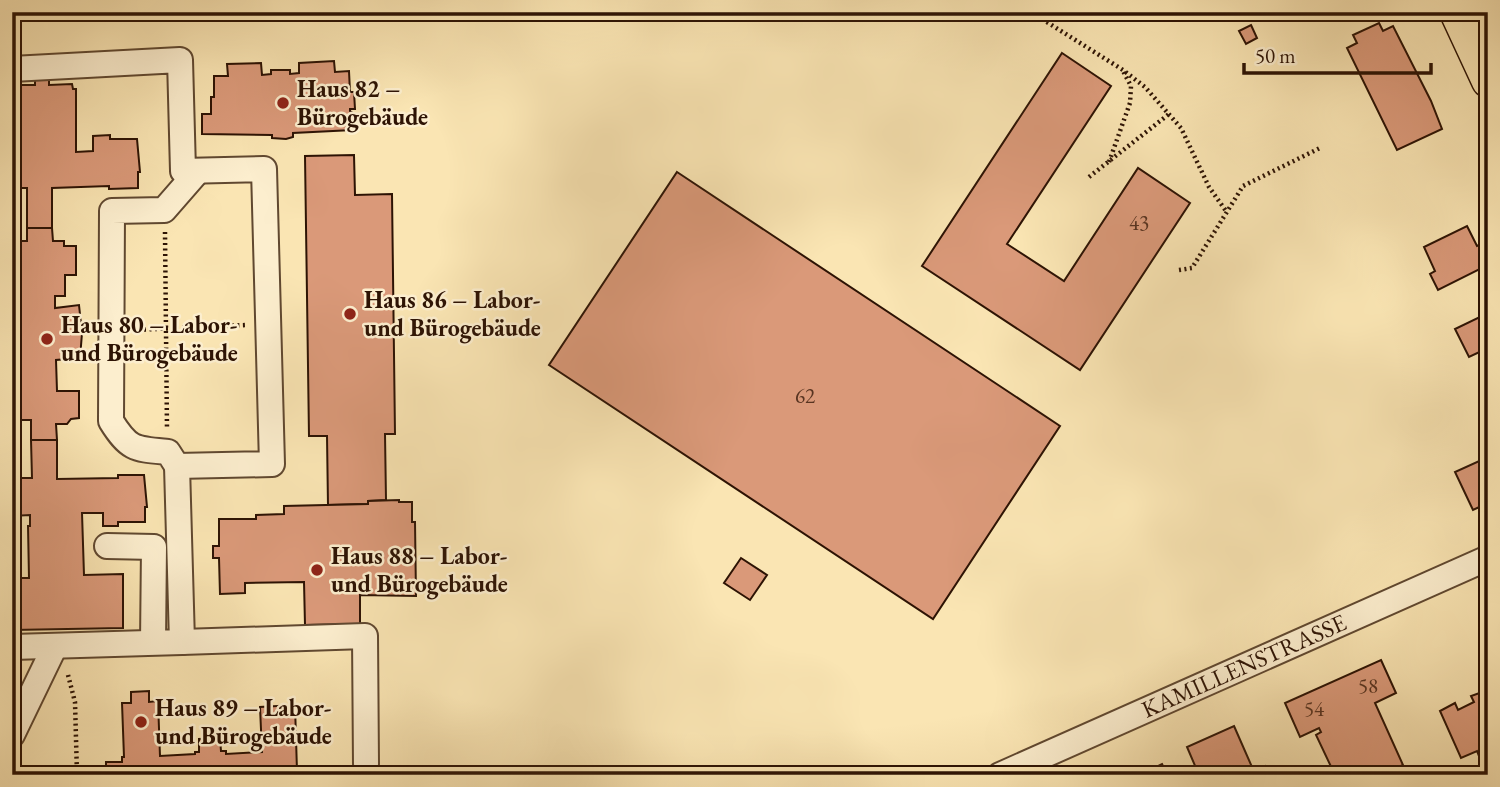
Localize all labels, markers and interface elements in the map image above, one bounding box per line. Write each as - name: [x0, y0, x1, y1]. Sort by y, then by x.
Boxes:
- scale bar: [1244, 32, 1432, 76]
- text: 50 m: [1255, 42, 1296, 69]
- place label: Haus 82 – Bürogebäude: [297, 73, 428, 133]
- marker: Haus 82 – Bürogebäude: [275, 95, 291, 111]
- house number: 43: [1129, 209, 1149, 236]
- place label: Haus 86 – Labor- und Bürogebäude: [364, 284, 541, 344]
- marker: Haus 86 – Labor- und Bürogebäude: [342, 306, 358, 322]
- place label: Haus 80 – Labor- und Bürogebäude: [61, 309, 238, 369]
- marker: Haus 80 – Labor- und Bürogebäude: [39, 331, 55, 347]
- house number: 62: [795, 382, 815, 409]
- place label: Haus 88 – Labor- und Bürogebäude: [331, 540, 508, 600]
- marker: Haus 88 – Labor- und Bürogebäude: [309, 562, 325, 578]
- street label: KAMILLENSTRASSE: [1137, 606, 1351, 725]
- house number: 58: [1358, 672, 1378, 699]
- place label: Haus 89 – Labor- und Bürogebäude: [155, 692, 332, 752]
- house number: 54: [1304, 695, 1325, 722]
- marker: Haus 89 – Labor- und Bürogebäude: [133, 714, 149, 730]

